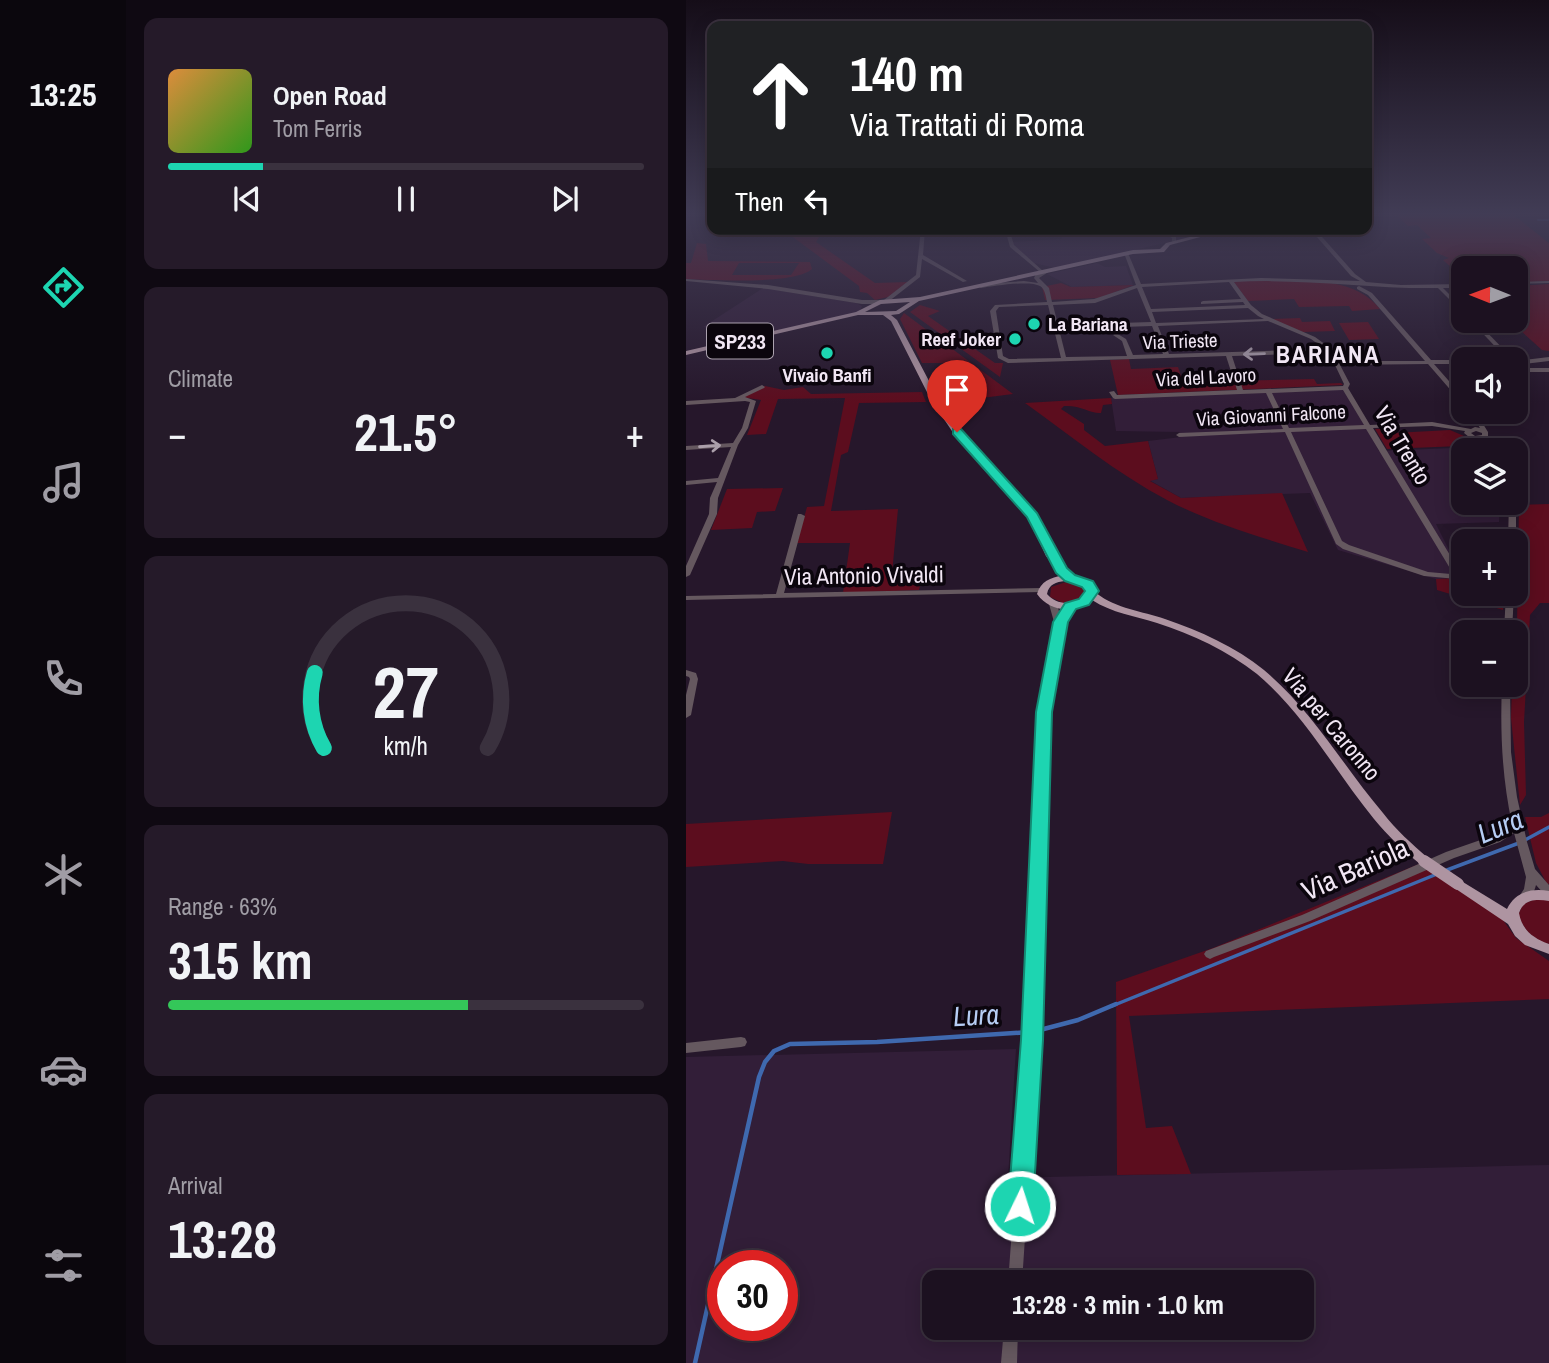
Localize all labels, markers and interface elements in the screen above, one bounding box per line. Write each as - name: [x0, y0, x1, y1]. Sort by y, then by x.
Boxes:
- text: 140 m: [850, 40, 964, 106]
- icon: ahead: [735, 49, 826, 140]
- text: 13:25: [29, 73, 97, 116]
- text: Open Road: [273, 78, 387, 113]
- text: Via Trattati di Roma: [850, 103, 1084, 146]
- text: Tom Ferris: [273, 113, 362, 144]
- icon: previous: [228, 180, 266, 218]
- icon: pause: [387, 180, 425, 218]
- icon: next: [546, 180, 584, 218]
- icon: left: [798, 182, 836, 220]
- text: Then: [735, 184, 784, 219]
- north arrow: [1451, 256, 1528, 332]
- map controls: [1451, 256, 1528, 697]
- icon: directions: [39, 263, 88, 312]
- place label: La Bariana: [1048, 311, 1128, 337]
- marker: La Bariana: [1026, 316, 1042, 332]
- road number: SP233: [707, 324, 773, 358]
- place label: Reef Joker: [921, 326, 1001, 352]
- street label: Via Trieste: [1142, 327, 1218, 355]
- marker: Reef Joker: [1007, 331, 1023, 347]
- district label: BARIANA: [1276, 338, 1380, 370]
- marker: Vivaio Banfi: [819, 345, 835, 361]
- one-way arrow: [1243, 347, 1266, 360]
- button: sound: [1451, 347, 1528, 424]
- pin: [927, 360, 987, 432]
- street label: Via del Lavoro: [1155, 361, 1257, 393]
- place label: Vivaio Banfi: [783, 362, 871, 388]
- text: Climate: [168, 363, 233, 394]
- icon: arrive: [938, 371, 976, 409]
- text: 21.5°: [354, 397, 458, 467]
- street label: Via Giovanni Falcone: [1196, 398, 1346, 432]
- street label: Via Trento: [1367, 400, 1439, 490]
- text: −: [168, 408, 186, 459]
- text: +: [626, 408, 644, 459]
- button: layers: [1451, 438, 1528, 515]
- one-way arrow: [699, 439, 721, 452]
- icon: music: [39, 458, 88, 507]
- button: +: [1451, 529, 1528, 606]
- street label: Via Antonio Vivaldi: [784, 558, 944, 592]
- button: −: [1451, 620, 1528, 697]
- text: 27: [373, 643, 439, 741]
- icon: phone: [39, 654, 88, 703]
- street label: Via per Caronno: [1276, 661, 1388, 787]
- text: km/h: [384, 728, 428, 762]
- water label: Lura: [1472, 800, 1528, 852]
- street label: Via Bariola: [1296, 829, 1415, 909]
- icon: climate: [39, 850, 88, 899]
- text: Range · 63%: [168, 891, 277, 922]
- text: 315 km: [168, 925, 313, 995]
- water label: Lura: [952, 995, 1000, 1035]
- icon: car: [39, 1045, 88, 1094]
- position arrow: [983, 1169, 1057, 1243]
- text: Arrival: [168, 1170, 223, 1201]
- text: 13:28: [168, 1204, 277, 1274]
- icon: filters: [39, 1241, 88, 1290]
- speed limit sign: 30: [707, 1250, 798, 1341]
- text: 13:28 · 3 min · 1.0 km: [1012, 1287, 1224, 1322]

